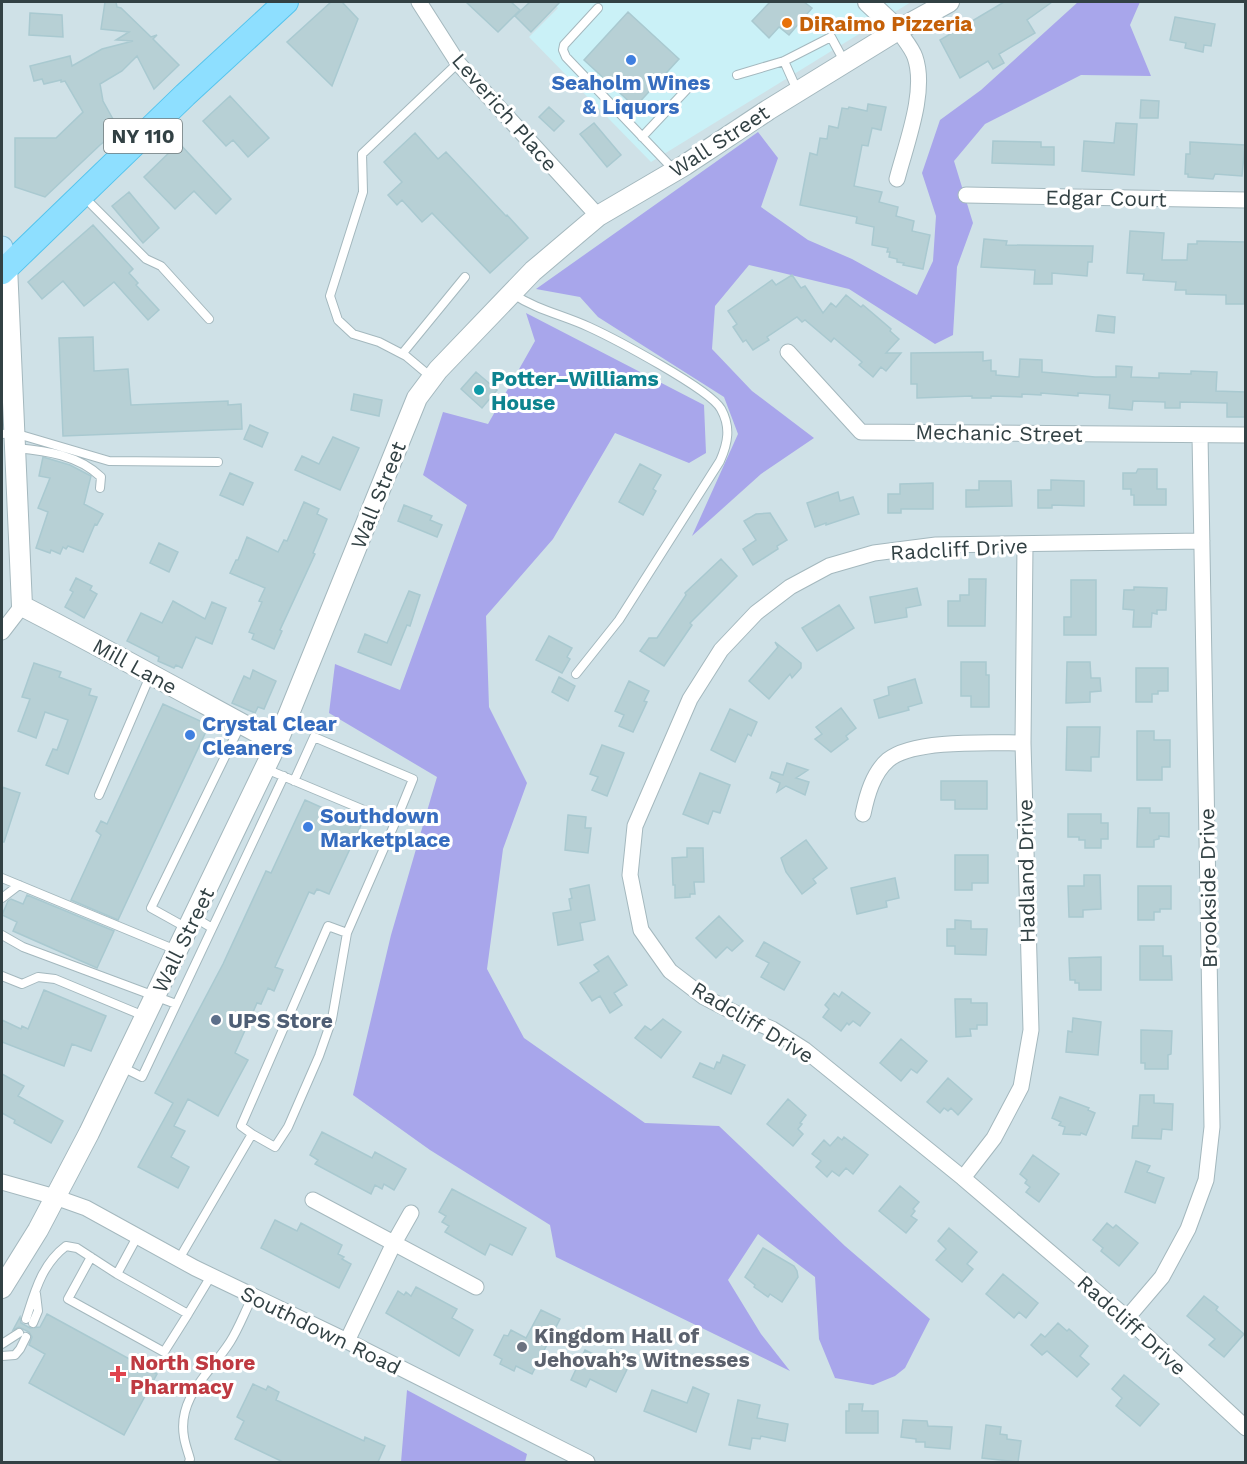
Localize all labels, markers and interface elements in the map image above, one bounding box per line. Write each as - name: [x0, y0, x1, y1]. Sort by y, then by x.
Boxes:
- place label: DiRaimo Pizzeria: [799, 11, 973, 36]
- marker: DiRaimo Pizzeria: [780, 16, 794, 30]
- street label: Leverich Place: [447, 48, 563, 176]
- marker: Seaholm Wines & Liquors: [624, 53, 638, 67]
- place label: Seaholm Wines & Liquors: [551, 70, 711, 119]
- street label: Wall Street: [665, 99, 774, 182]
- road number: NY 110: [104, 119, 182, 153]
- street label: Edgar Court: [1045, 184, 1167, 212]
- place label: Potter–Williams House: [491, 366, 659, 415]
- marker: Potter–Williams House: [472, 383, 486, 397]
- street label: Mechanic Street: [915, 419, 1083, 447]
- street label: Wall Street: [345, 437, 411, 552]
- street label: Radcliff Drive: [890, 533, 1028, 565]
- street label: Mill Lane: [89, 633, 181, 699]
- place label: Crystal Clear Cleaners: [202, 711, 337, 760]
- marker: Crystal Clear Cleaners: [183, 728, 197, 742]
- street label: Hadland Drive: [1012, 799, 1040, 943]
- place label: Southdown Marketplace: [320, 803, 450, 852]
- street label: Brookside Drive: [1194, 808, 1222, 968]
- marker: Southdown Marketplace: [301, 820, 315, 834]
- street label: Wall Street: [147, 883, 219, 997]
- street label: Radcliff Drive: [687, 976, 819, 1068]
- place label: UPS Store: [228, 1008, 333, 1033]
- marker: UPS Store: [209, 1013, 223, 1027]
- street label: Radcliff Drive: [1072, 1270, 1192, 1380]
- street label: Southdown Road: [237, 1280, 405, 1380]
- place label: Kingdom Hall of Jehovah’s Witnesses: [534, 1323, 750, 1372]
- marker: Kingdom Hall of Jehovah’s Witnesses: [515, 1340, 529, 1354]
- place label: North Shore Pharmacy: [130, 1350, 256, 1399]
- marker: North Shore Pharmacy: [111, 1367, 125, 1381]

